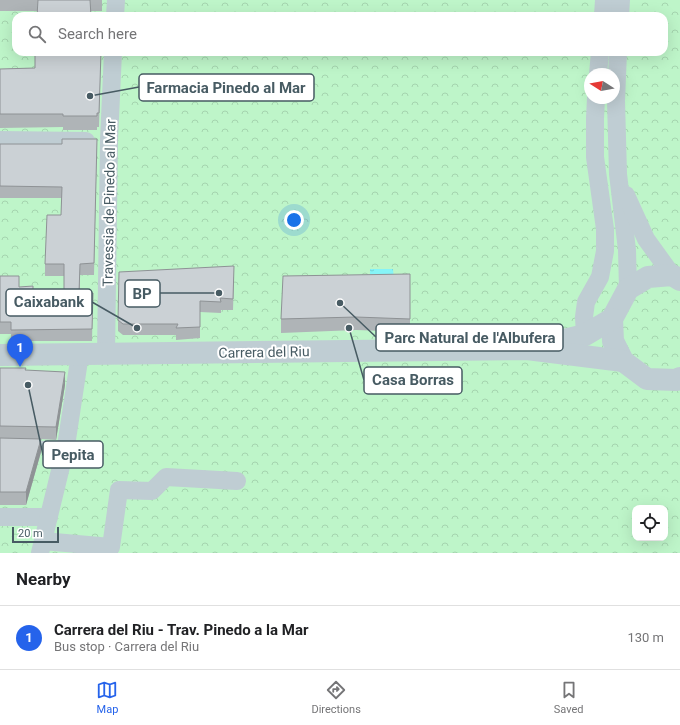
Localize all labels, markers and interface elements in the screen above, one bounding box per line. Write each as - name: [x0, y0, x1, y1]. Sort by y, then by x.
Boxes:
- search box: [12, 12, 668, 56]
- icon: search: [26, 23, 48, 45]
- text: Search here: [58, 25, 137, 43]
- north arrow: [584, 68, 620, 104]
- callout: Farmacia Pinedo al Mar: [139, 74, 314, 101]
- text: Farmacia Pinedo al Mar: [146, 79, 306, 97]
- street label: Travessia de Pinedo al Mar: [100, 119, 118, 287]
- your location: [284, 210, 304, 230]
- callout: BP: [125, 280, 160, 307]
- text: BP: [132, 285, 152, 303]
- callout: Caixabank: [6, 289, 92, 316]
- text: Caixabank: [14, 293, 85, 311]
- callout: Parc Natural de l'Albufera: [376, 324, 563, 351]
- text: Parc Natural de l'Albufera: [385, 329, 555, 347]
- pin: 1: [7, 334, 33, 367]
- street label: Carrera del Riu: [218, 343, 310, 361]
- callout: Casa Borras: [364, 367, 462, 394]
- text: Casa Borras: [372, 371, 454, 389]
- callout: Pepita: [43, 441, 103, 468]
- text: Pepita: [51, 446, 95, 464]
- map controls: [632, 505, 668, 541]
- button: locate: [632, 505, 668, 541]
- scale bar: [12, 525, 59, 544]
- text: 20 m: [18, 527, 43, 540]
- text: Nearby: [16, 569, 71, 589]
- text: Carrera del Riu - Trav. Pinedo a la Mar: [54, 621, 308, 639]
- text: 1: [25, 630, 33, 645]
- text: 130 m: [627, 630, 664, 645]
- text: Bus stop · Carrera del Riu: [54, 639, 199, 654]
- tab: Map: [96, 679, 118, 716]
- tab: Directions: [311, 679, 361, 716]
- tab: Saved: [554, 679, 584, 716]

